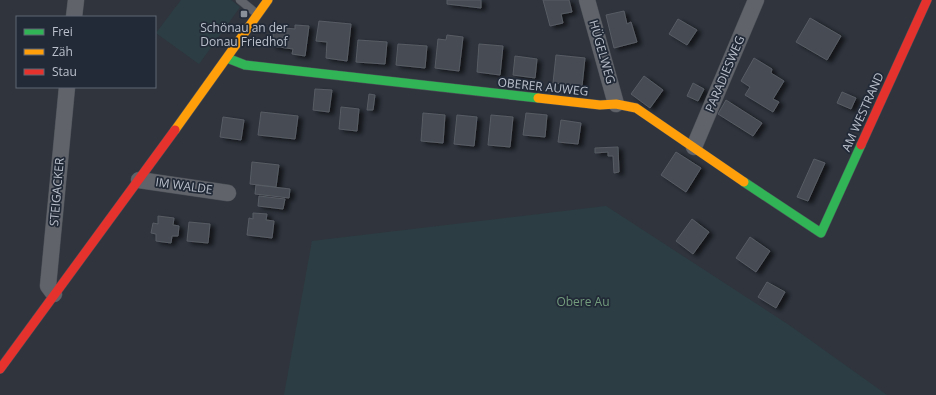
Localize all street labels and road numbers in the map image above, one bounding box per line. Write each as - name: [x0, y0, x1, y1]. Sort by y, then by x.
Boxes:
- street label: HÜGELWEG: [585, 18, 620, 86]
- street label: PARADIESWEG: [701, 33, 748, 115]
- street label: AM WESTRAND: [837, 69, 888, 154]
- street label: OBERER AUWEG: [497, 73, 589, 100]
- street label: STEIGACKER: [45, 157, 68, 227]
- street label: IM WALDE: [154, 173, 214, 198]

